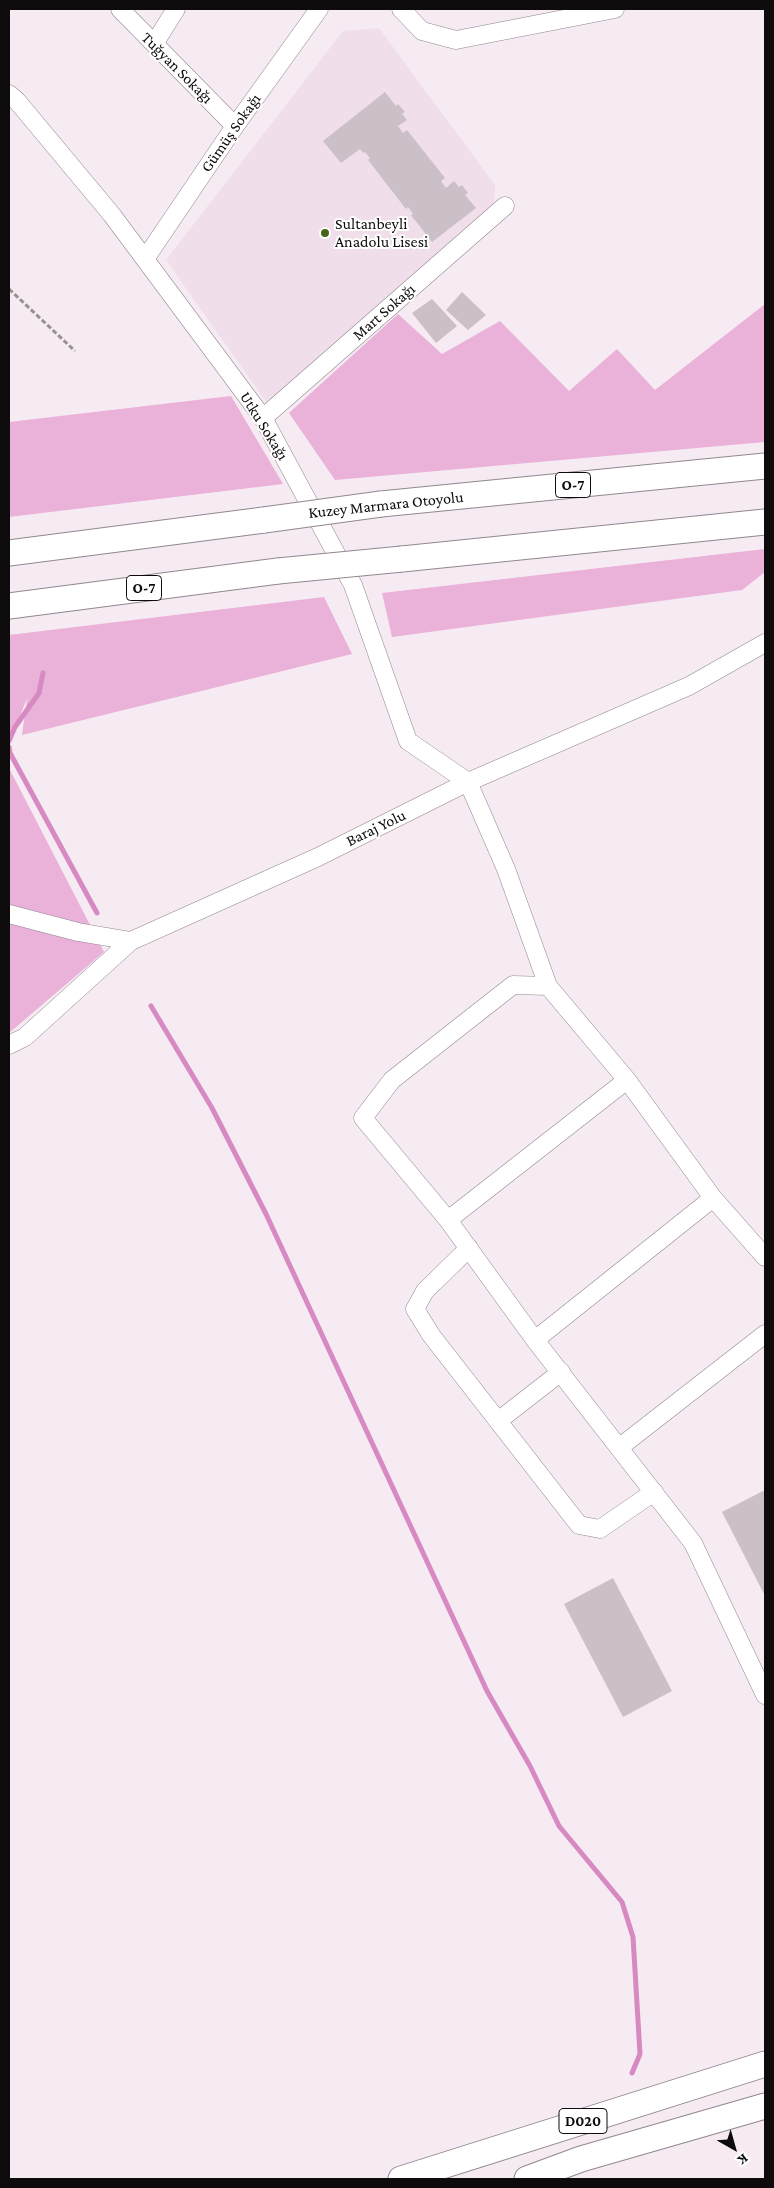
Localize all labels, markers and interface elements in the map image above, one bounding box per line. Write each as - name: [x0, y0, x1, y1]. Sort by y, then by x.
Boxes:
- street label: Tuğyan Sokağı: [137, 28, 217, 108]
- street label: Gümüş Sokağı: [197, 90, 265, 176]
- place label: Sultanbeyli Anadolu Lisesi: [335, 214, 428, 252]
- marker: Sultanbeyli Anadolu Lisesi: [319, 227, 331, 239]
- street label: Mart Sokağı: [349, 280, 419, 344]
- street label: Utku Sokağı: [235, 388, 293, 464]
- road number: O-7: [556, 472, 590, 498]
- street label: Kuzey Marmara Otoyolu: [308, 487, 464, 523]
- road number: O-7: [126, 576, 162, 600]
- street label: Baraj Yolu: [343, 805, 409, 851]
- road number: D020: [559, 2108, 607, 2134]
- north arrow: [709, 2123, 759, 2173]
- text: K: [735, 2151, 752, 2169]

